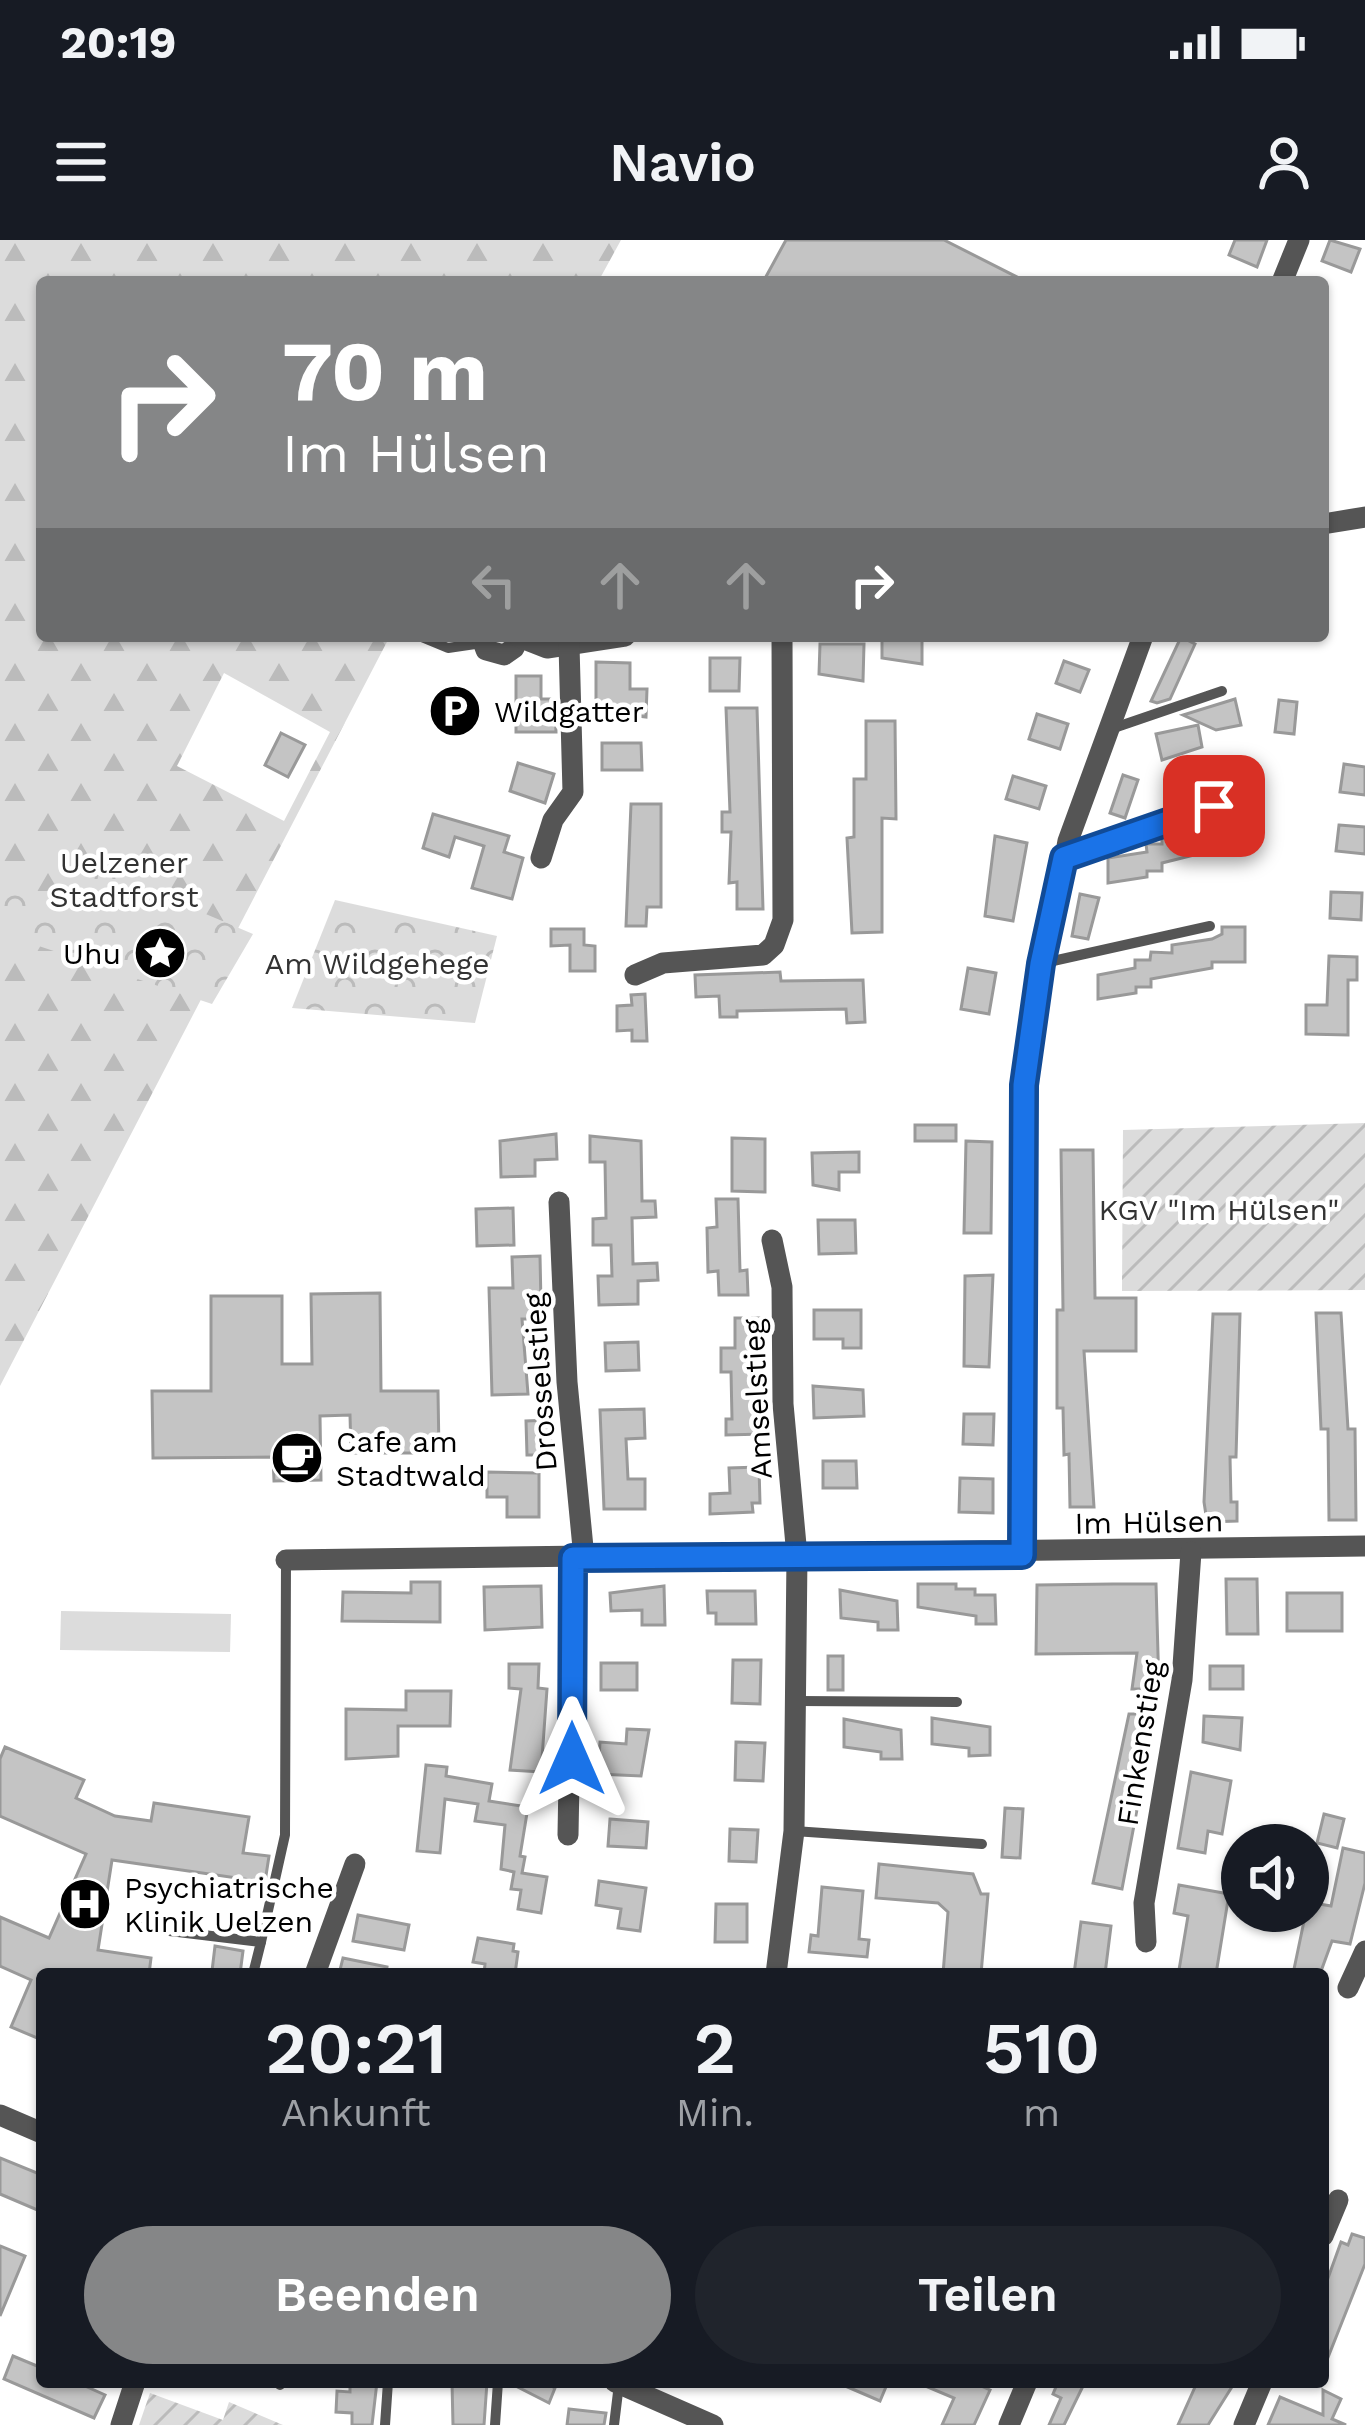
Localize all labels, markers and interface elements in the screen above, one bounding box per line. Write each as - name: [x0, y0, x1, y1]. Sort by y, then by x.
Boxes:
- text: 20:19: [60, 16, 177, 69]
- icon: menu: [48, 129, 114, 195]
- icon: person: [1251, 129, 1317, 195]
- text: Navio: [609, 131, 756, 194]
- text: 70 m: [282, 322, 488, 420]
- icon: right: [84, 324, 240, 480]
- text: Im Hülsen: [282, 422, 550, 485]
- icon: left: [461, 552, 527, 618]
- icon: ahead: [587, 552, 653, 618]
- icon: ahead: [713, 552, 779, 618]
- icon: right: [839, 552, 905, 618]
- parking icon: Wildgatter: [427, 683, 483, 739]
- place label: Wildgatter: [494, 694, 644, 729]
- pin: [1163, 755, 1265, 857]
- icon: arrive: [1181, 773, 1247, 839]
- park label: Uelzener Stadtforst: [50, 845, 199, 914]
- place icon: Uhu: [132, 925, 188, 981]
- place label: Uhu: [63, 936, 121, 971]
- park label: Am Wildgehege: [264, 946, 490, 981]
- park label: KGV "Im Hülsen": [1099, 1192, 1339, 1227]
- street label: Drosselstieg: [516, 1291, 564, 1472]
- street label: Amselstieg: [735, 1318, 779, 1480]
- place label: Cafe am Stadtwald: [336, 1424, 486, 1493]
- cafe icon: Cafe am Stadtwald: [269, 1430, 325, 1486]
- street label: Im Hülsen: [1074, 1503, 1224, 1541]
- street label: Finkenstieg: [1110, 1658, 1170, 1828]
- position arrow: [509, 1696, 635, 1822]
- map controls: [1221, 1824, 1329, 1932]
- button: sound: [1221, 1824, 1329, 1932]
- place label: Psychiatrische Klinik Uelzen: [124, 1870, 334, 1939]
- hospital icon: Psychiatrische Klinik Uelzen: [57, 1876, 113, 1932]
- text: 20:21: [265, 2006, 447, 2090]
- text: 2: [694, 2006, 736, 2090]
- text: 510: [983, 2006, 1100, 2090]
- text: Ankunft: [281, 2090, 431, 2135]
- text: Min.: [676, 2090, 754, 2135]
- text: m: [1023, 2090, 1060, 2135]
- button: Beenden: [84, 2226, 671, 2364]
- button: Teilen: [695, 2226, 1281, 2364]

